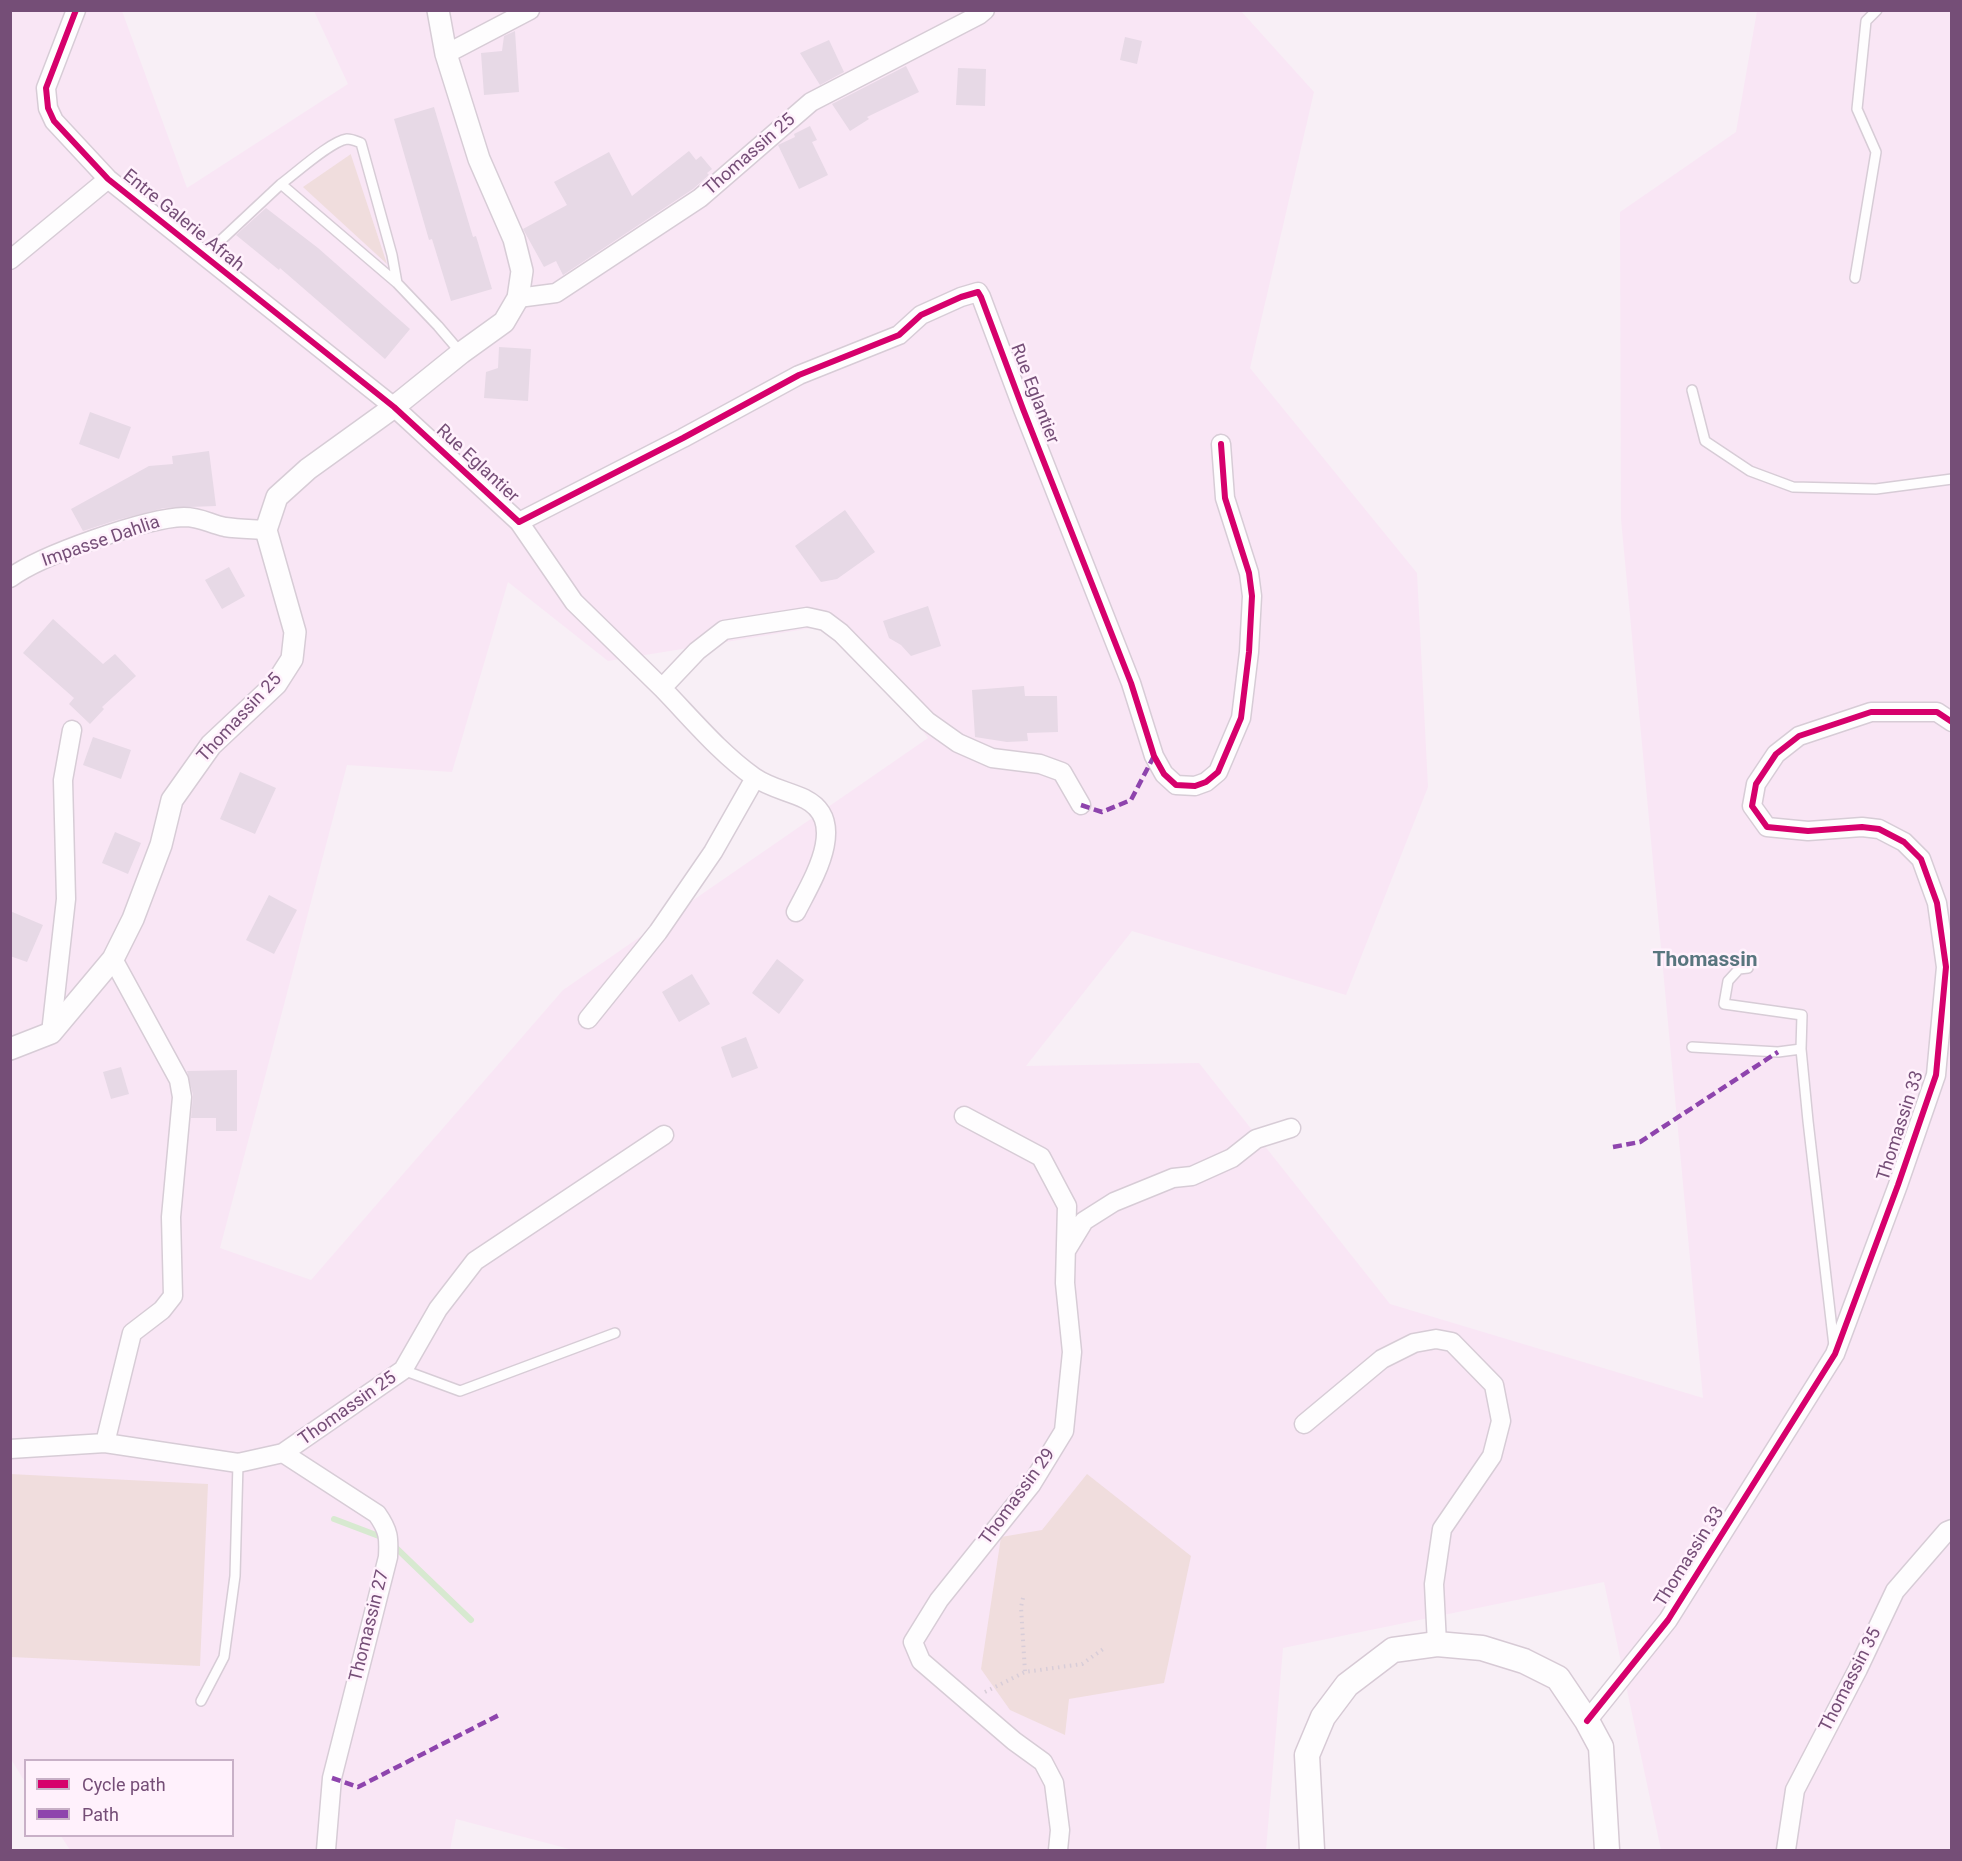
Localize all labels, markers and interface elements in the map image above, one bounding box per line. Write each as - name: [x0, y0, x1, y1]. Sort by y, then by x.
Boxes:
- street label: Thomassin 25: [700, 109, 800, 201]
- street label: Entre Galerie Afrah: [118, 165, 248, 277]
- street label: Rue Eglantier: [1005, 341, 1063, 447]
- street label: Rue Eglantier: [431, 420, 523, 508]
- street label: Impasse Dahlia: [39, 512, 163, 572]
- street label: Thomassin 25: [193, 669, 287, 767]
- district label: Thomassin: [1653, 948, 1757, 974]
- street label: Thomassin 33: [1873, 1068, 1929, 1184]
- street label: Thomassin 25: [295, 1367, 401, 1451]
- street label: Thomassin 29: [976, 1445, 1060, 1549]
- street label: Thomassin 33: [1651, 1503, 1729, 1611]
- street label: Thomassin 27: [346, 1568, 394, 1684]
- street label: Thomassin 35: [1815, 1624, 1887, 1736]
- legend: [24, 1759, 234, 1837]
- text: Cycle path: [82, 1774, 166, 1795]
- text: Path: [82, 1804, 119, 1825]

